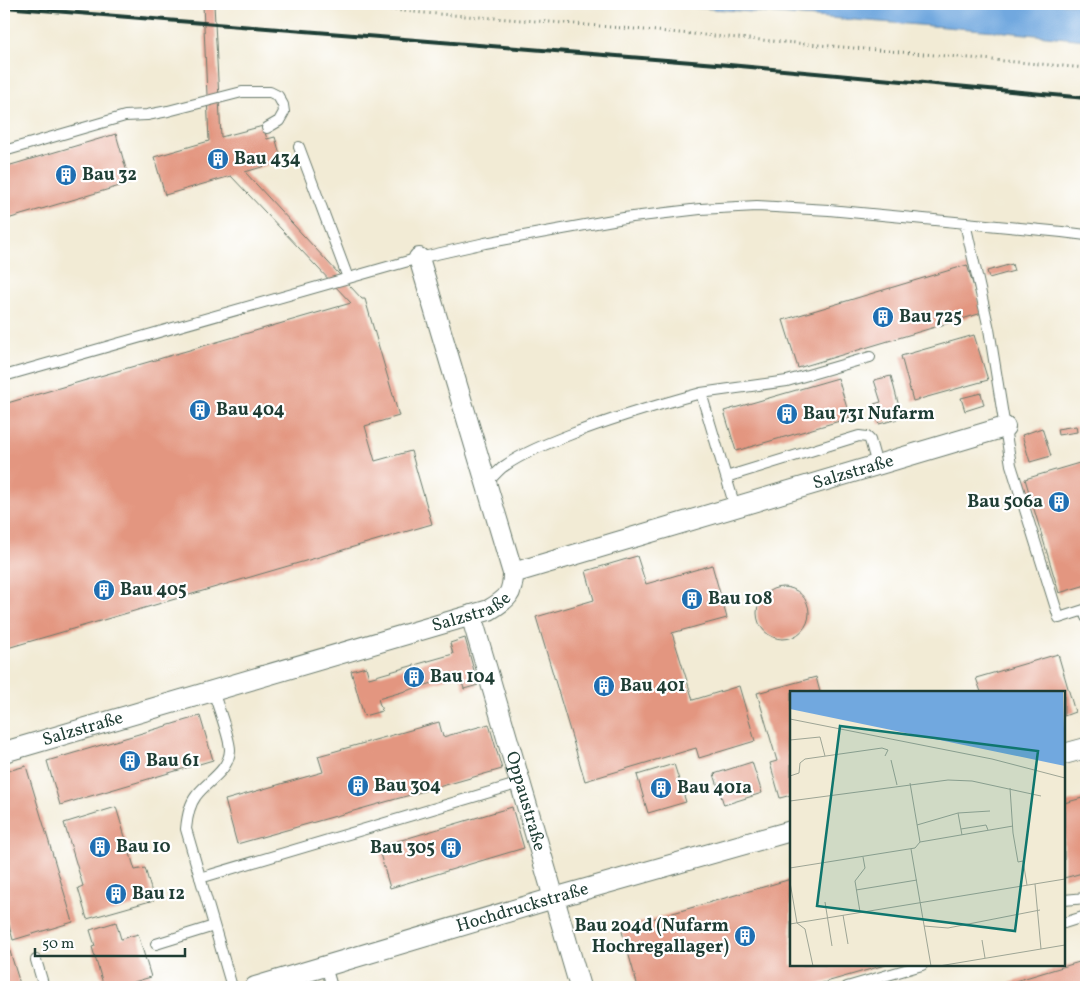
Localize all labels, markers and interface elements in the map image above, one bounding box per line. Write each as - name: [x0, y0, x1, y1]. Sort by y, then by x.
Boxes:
- building icon: Bau 434: [206, 147, 230, 171]
- place label: Bau 434: [234, 147, 301, 172]
- building icon: Bau 32: [54, 163, 78, 187]
- place label: Bau 32: [82, 163, 137, 188]
- building icon: Bau 725: [871, 305, 895, 329]
- place label: Bau 725: [899, 305, 962, 330]
- building icon: Bau 404: [188, 398, 212, 422]
- place label: Bau 404: [216, 398, 285, 423]
- building icon: Bau 731 Nufarm: [775, 402, 799, 426]
- place label: Bau 731 Nufarm: [803, 402, 935, 427]
- street label: Salzstraße: [810, 448, 897, 496]
- place label: Bau 506a: [967, 490, 1043, 515]
- building icon: Bau 506a: [1047, 490, 1071, 514]
- building icon: Bau 405: [92, 578, 116, 602]
- place label: Bau 405: [120, 578, 187, 603]
- street label: Salzstraße: [429, 587, 517, 639]
- building icon: Bau 108: [680, 587, 704, 611]
- place label: Bau 108: [708, 587, 773, 612]
- building icon: Bau 104: [402, 665, 426, 689]
- place label: Bau 104: [430, 665, 495, 690]
- building icon: Bau 401: [592, 674, 616, 698]
- place label: Bau 401: [620, 674, 685, 699]
- inset map: [790, 691, 1065, 966]
- street label: Salzstraße: [39, 705, 126, 753]
- street label: Oppaustraße: [499, 748, 552, 854]
- building icon: Bau 61: [118, 749, 142, 773]
- place label: Bau 61: [146, 749, 200, 774]
- building icon: Bau 304: [346, 774, 370, 798]
- place label: Bau 304: [374, 774, 441, 799]
- building icon: Bau 401a: [649, 776, 673, 800]
- place label: Bau 401a: [677, 776, 752, 801]
- building icon: Bau 10: [88, 835, 112, 859]
- place label: Bau 10: [116, 835, 171, 860]
- place label: Bau 305: [370, 836, 435, 861]
- building icon: Bau 305: [439, 836, 463, 860]
- street label: Hochdruckstraße: [453, 876, 591, 939]
- building icon: Bau 12: [104, 882, 128, 906]
- place label: Bau 12: [132, 882, 185, 907]
- place label: Bau 204d (Nufarm Hochregallager): [574, 914, 729, 960]
- building icon: Bau 204d (Nufarm Hochregallager): [733, 924, 757, 948]
- scale bar: [35, 926, 185, 958]
- text: 50 m: [42, 934, 74, 955]

